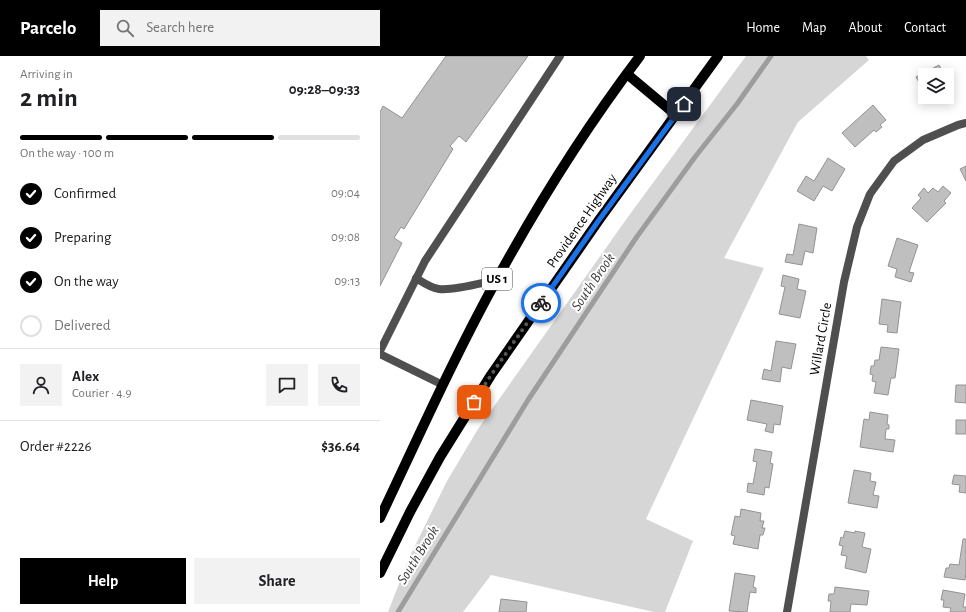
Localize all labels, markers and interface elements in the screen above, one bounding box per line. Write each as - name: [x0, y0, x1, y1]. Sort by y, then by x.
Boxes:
- search box: [100, 10, 380, 46]
- icon: search: [114, 17, 136, 39]
- text: Parcelo: [20, 19, 76, 38]
- text: Search here: [146, 20, 214, 35]
- text: Home: [746, 21, 780, 35]
- text: Map: [802, 21, 826, 35]
- text: About: [848, 21, 882, 35]
- text: Contact: [904, 21, 946, 35]
- text: Arriving in: [20, 68, 73, 81]
- map controls: [918, 68, 954, 104]
- button: layers: [918, 68, 954, 104]
- text: 09:28–09:33: [289, 82, 360, 97]
- text: 2 min: [20, 85, 78, 111]
- pin: [667, 87, 701, 121]
- icon: home: [673, 93, 695, 115]
- text: On the way · 100 m: [20, 147, 114, 160]
- street label: Providence Highway: [544, 172, 620, 270]
- icon: check: [20, 183, 42, 205]
- text: Confirmed: [54, 186, 116, 201]
- text: 09:04: [331, 187, 360, 200]
- icon: check: [20, 227, 42, 249]
- text: Preparing: [54, 230, 111, 245]
- text: 09:08: [331, 231, 360, 244]
- water label: South Brook: [568, 251, 618, 313]
- road number: US 1: [482, 268, 512, 290]
- icon: check: [20, 271, 42, 293]
- text: On the way: [54, 274, 119, 289]
- text: 09:13: [334, 275, 360, 288]
- courier: [521, 283, 561, 323]
- icon: bike: [530, 292, 552, 314]
- street label: Willard Circle: [808, 302, 834, 376]
- text: Delivered: [54, 318, 111, 333]
- button: person: [20, 364, 62, 406]
- button: chat: [266, 364, 308, 406]
- button: phone: [318, 364, 360, 406]
- text: Alex: [72, 369, 99, 384]
- pin: [457, 385, 491, 419]
- text: Courier · 4.9: [72, 387, 132, 400]
- icon: bag: [463, 391, 485, 413]
- text: Order #2226: [20, 439, 92, 454]
- text: $36.64: [321, 439, 360, 454]
- water label: South Brook: [394, 523, 442, 587]
- button: Help: [20, 558, 186, 604]
- button: Share: [194, 558, 360, 604]

